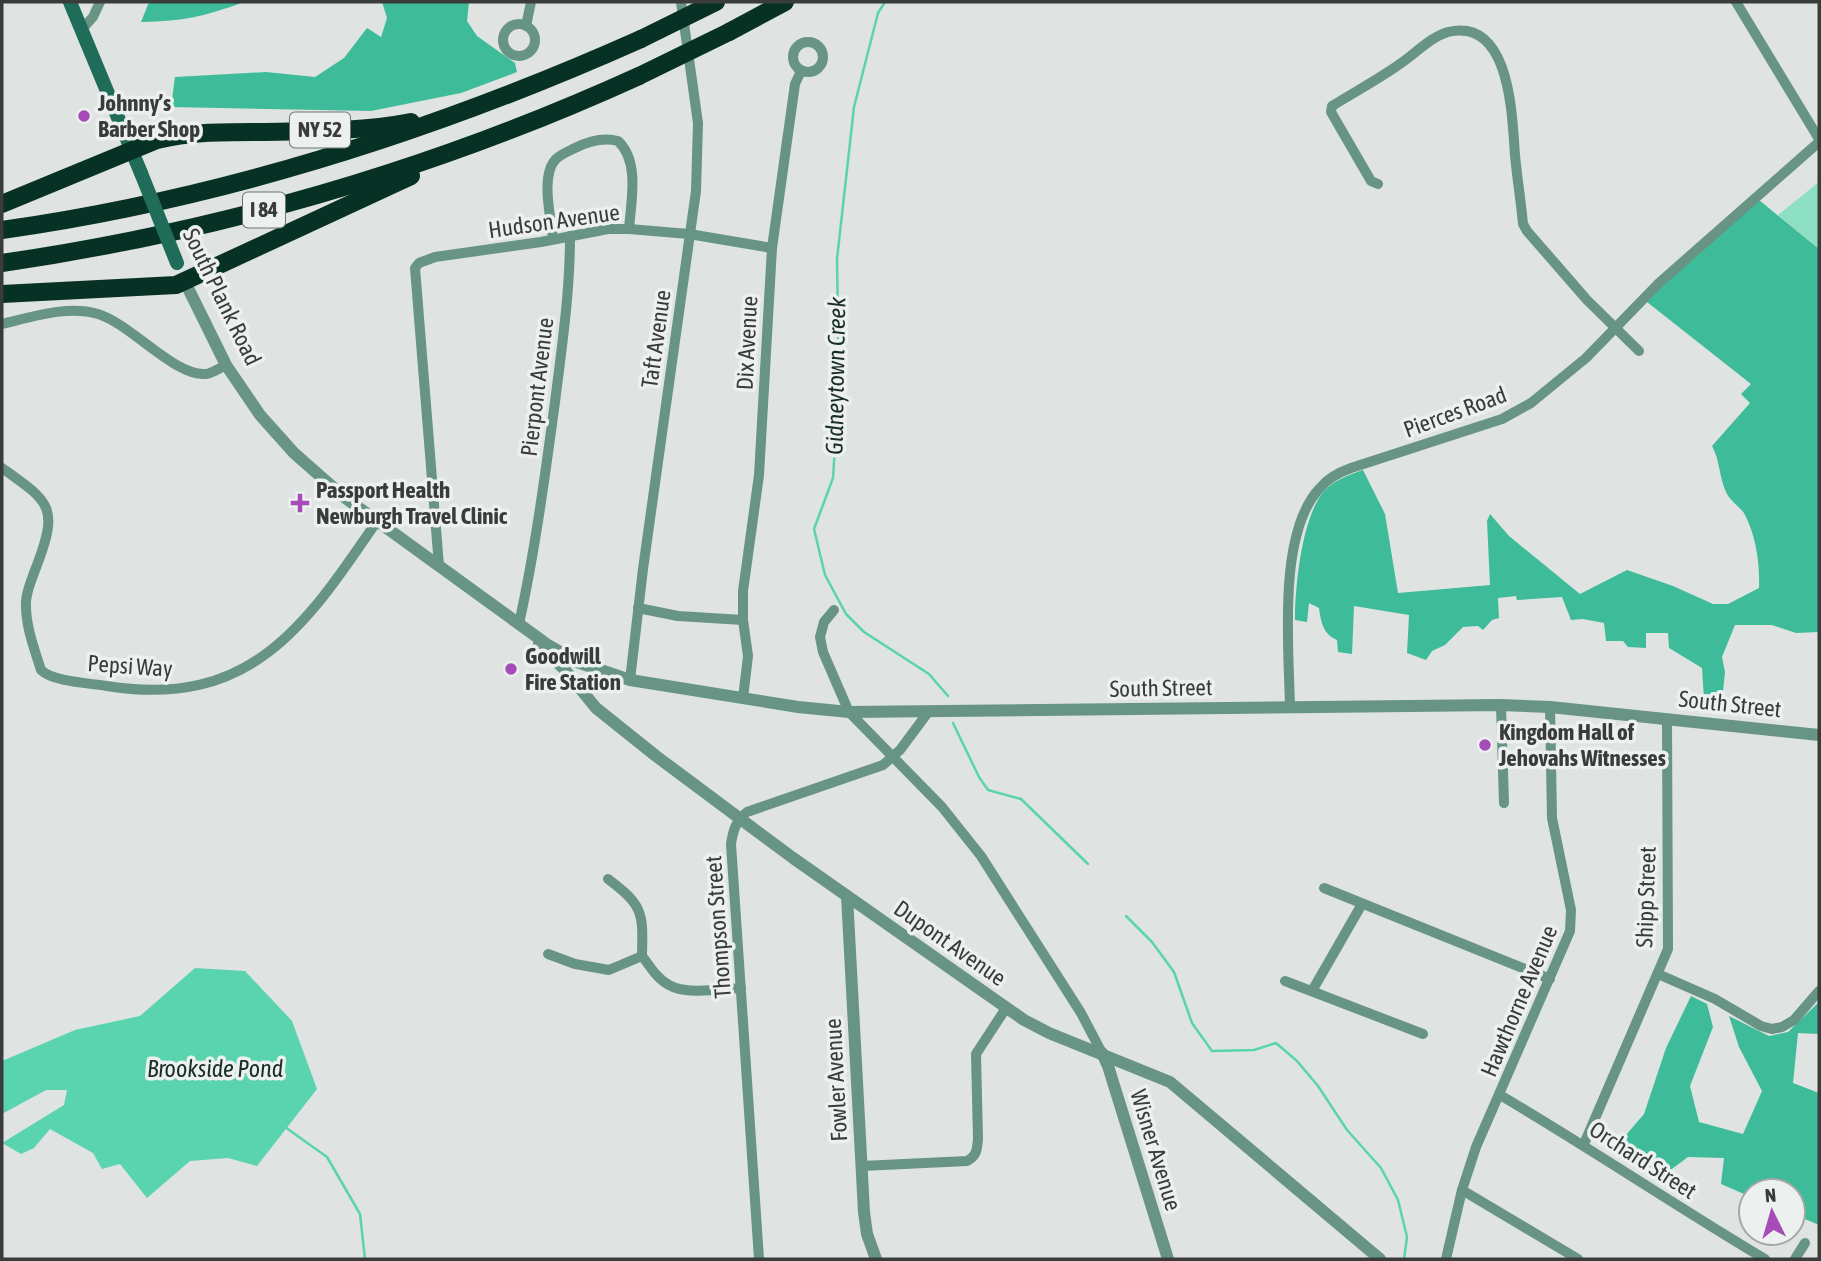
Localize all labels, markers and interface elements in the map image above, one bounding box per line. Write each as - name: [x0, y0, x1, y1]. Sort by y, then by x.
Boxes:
- place label: Johnny’s Barber Shop: [97, 90, 200, 142]
- marker: Johnny’s Barber Shop: [76, 108, 92, 124]
- road number: NY 52: [290, 113, 350, 148]
- road number: I 84: [243, 192, 285, 228]
- street label: Hudson Avenue: [487, 199, 621, 243]
- street label: South Plank Road: [178, 224, 266, 370]
- street label: Taft Avenue: [636, 288, 676, 390]
- street label: Dix Avenue: [732, 295, 762, 391]
- water label: Gidneytown Creek: [821, 296, 850, 455]
- street label: Pierpont Avenue: [516, 316, 558, 458]
- street label: Pierces Road: [1400, 381, 1510, 443]
- place label: Passport Health Newburgh Travel Clinic: [316, 477, 508, 529]
- marker: Passport Health Newburgh Travel Clinic: [290, 493, 310, 513]
- place label: Goodwill Fire Station: [525, 643, 621, 695]
- street label: Pepsi Way: [87, 650, 173, 682]
- marker: Goodwill Fire Station: [503, 661, 519, 677]
- street label: South Street: [1109, 674, 1213, 702]
- street label: South Street: [1677, 686, 1783, 722]
- place label: Kingdom Hall of Jehovahs Witnesses: [1498, 719, 1666, 771]
- marker: Kingdom Hall of Jehovahs Witnesses: [1477, 737, 1493, 753]
- street label: Shipp Street: [1631, 846, 1661, 948]
- street label: Thompson Street: [700, 855, 736, 999]
- street label: Dupont Avenue: [889, 895, 1011, 991]
- street label: Hawthorne Avenue: [1475, 922, 1563, 1080]
- street label: Fowler Avenue: [820, 1018, 852, 1142]
- water label: Brookside Pond: [147, 1055, 283, 1082]
- street label: Wisner Avenue: [1125, 1086, 1187, 1214]
- street label: Orchard Street: [1585, 1116, 1701, 1204]
- north arrow: [1737, 1177, 1807, 1247]
- text: N: [1764, 1184, 1777, 1207]

